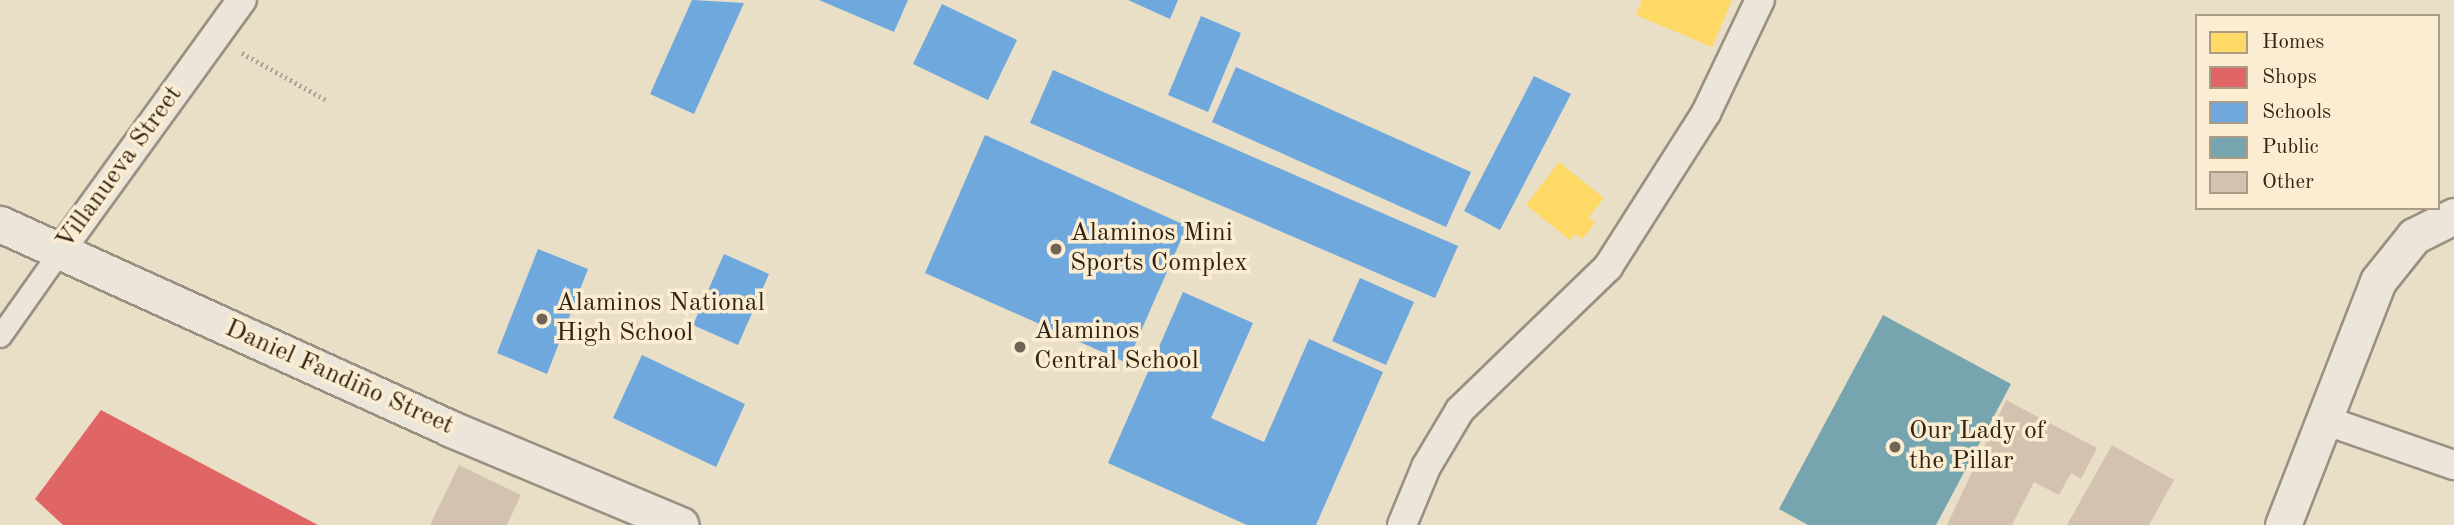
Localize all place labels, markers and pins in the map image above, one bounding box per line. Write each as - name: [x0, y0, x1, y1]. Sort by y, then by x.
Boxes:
- place label: Alaminos Mini Sports Complex: [1070, 218, 1248, 280]
- marker: Alaminos Mini Sports Complex: [1048, 241, 1064, 257]
- place label: Alaminos National High School: [556, 288, 765, 350]
- marker: Alaminos National High School: [534, 311, 550, 327]
- place label: Alaminos Central School: [1034, 316, 1199, 378]
- marker: Alaminos Central School: [1012, 339, 1028, 355]
- place label: Our Lady of the Pillar: [1909, 416, 2045, 478]
- marker: Our Lady of the Pillar: [1887, 439, 1903, 455]

